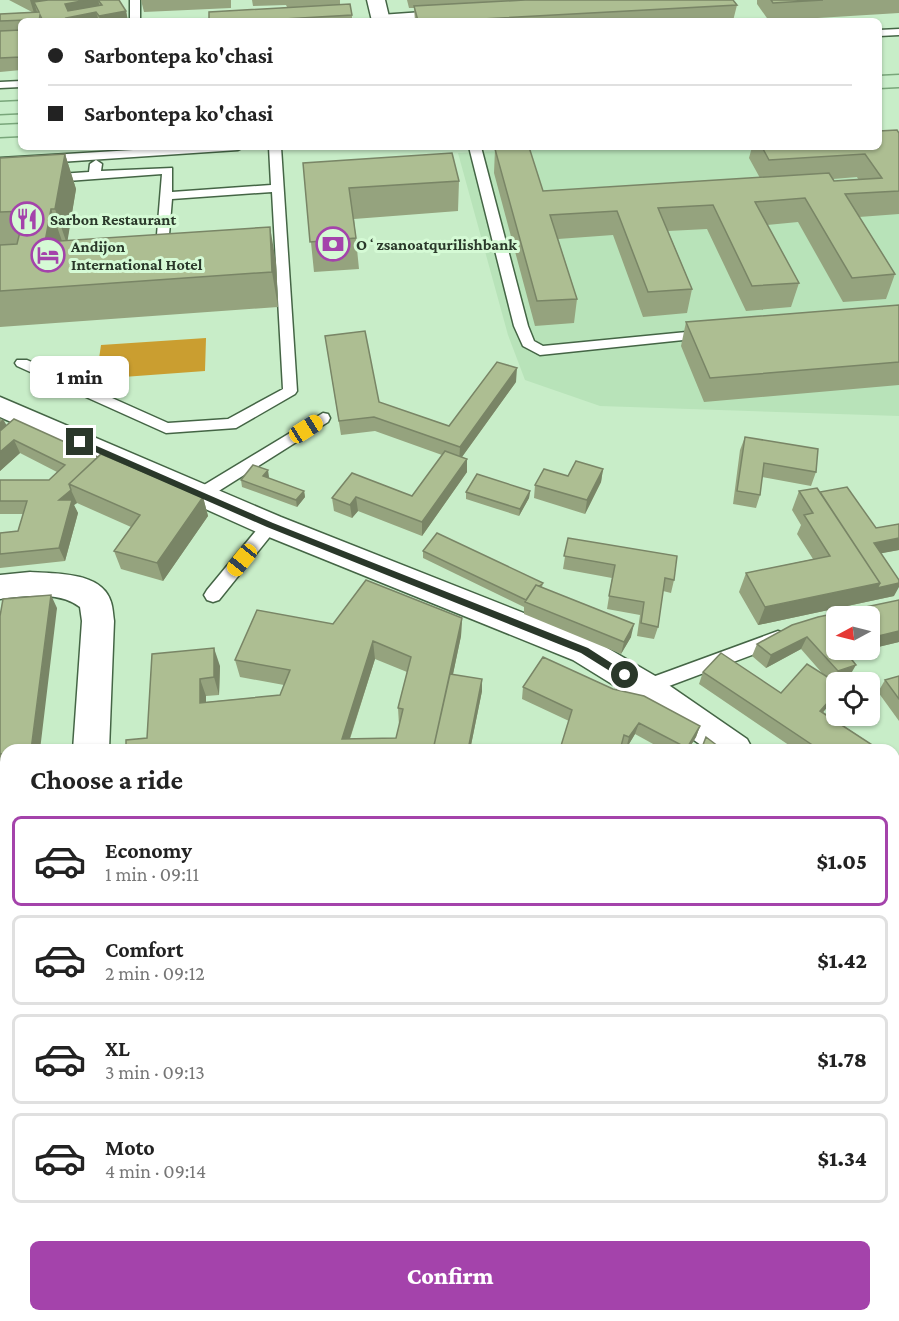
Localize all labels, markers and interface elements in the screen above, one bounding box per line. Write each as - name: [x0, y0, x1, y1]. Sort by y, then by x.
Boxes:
- text: Sarbontepa ko'chasi: [84, 43, 273, 68]
- text: Sarbontepa ko'chasi: [84, 101, 273, 126]
- restaurant icon: Sarbon Restaurant: [9, 201, 45, 237]
- place label: Sarbon Restaurant: [50, 211, 176, 228]
- bank icon: Oʻzsanoatqurilishbank: [315, 226, 351, 262]
- place label: Oʻzsanoatqurilishbank: [356, 236, 517, 253]
- hotel icon: Andijon International Hotel: [30, 237, 66, 273]
- place label: Andijon International Hotel: [70, 238, 203, 273]
- callout: 1 min: [31, 355, 130, 397]
- text: 1 min: [56, 366, 103, 388]
- car: [286, 412, 326, 446]
- route end: [66, 428, 93, 455]
- car: [224, 540, 260, 580]
- north arrow: [826, 606, 880, 660]
- map controls: [826, 606, 880, 726]
- route start: [611, 661, 638, 688]
- button: locate: [826, 672, 880, 726]
- text: Choose a ride: [30, 765, 183, 795]
- icon: car: [33, 834, 87, 888]
- text: Economy: [105, 838, 192, 863]
- text: $1.05: [816, 849, 867, 874]
- text: 1 min · 09:11: [105, 863, 199, 885]
- icon: car: [33, 933, 87, 987]
- text: Comfort: [105, 937, 183, 962]
- text: $1.42: [817, 948, 867, 973]
- text: 2 min · 09:12: [105, 962, 205, 984]
- icon: car: [33, 1032, 87, 1086]
- text: XL: [105, 1036, 130, 1061]
- text: $1.78: [817, 1047, 867, 1072]
- text: 3 min · 09:13: [105, 1061, 205, 1083]
- icon: car: [33, 1131, 87, 1185]
- text: Moto: [105, 1135, 155, 1160]
- text: $1.34: [818, 1146, 867, 1171]
- text: 4 min · 09:14: [105, 1160, 206, 1182]
- button: Confirm: [30, 1241, 870, 1310]

